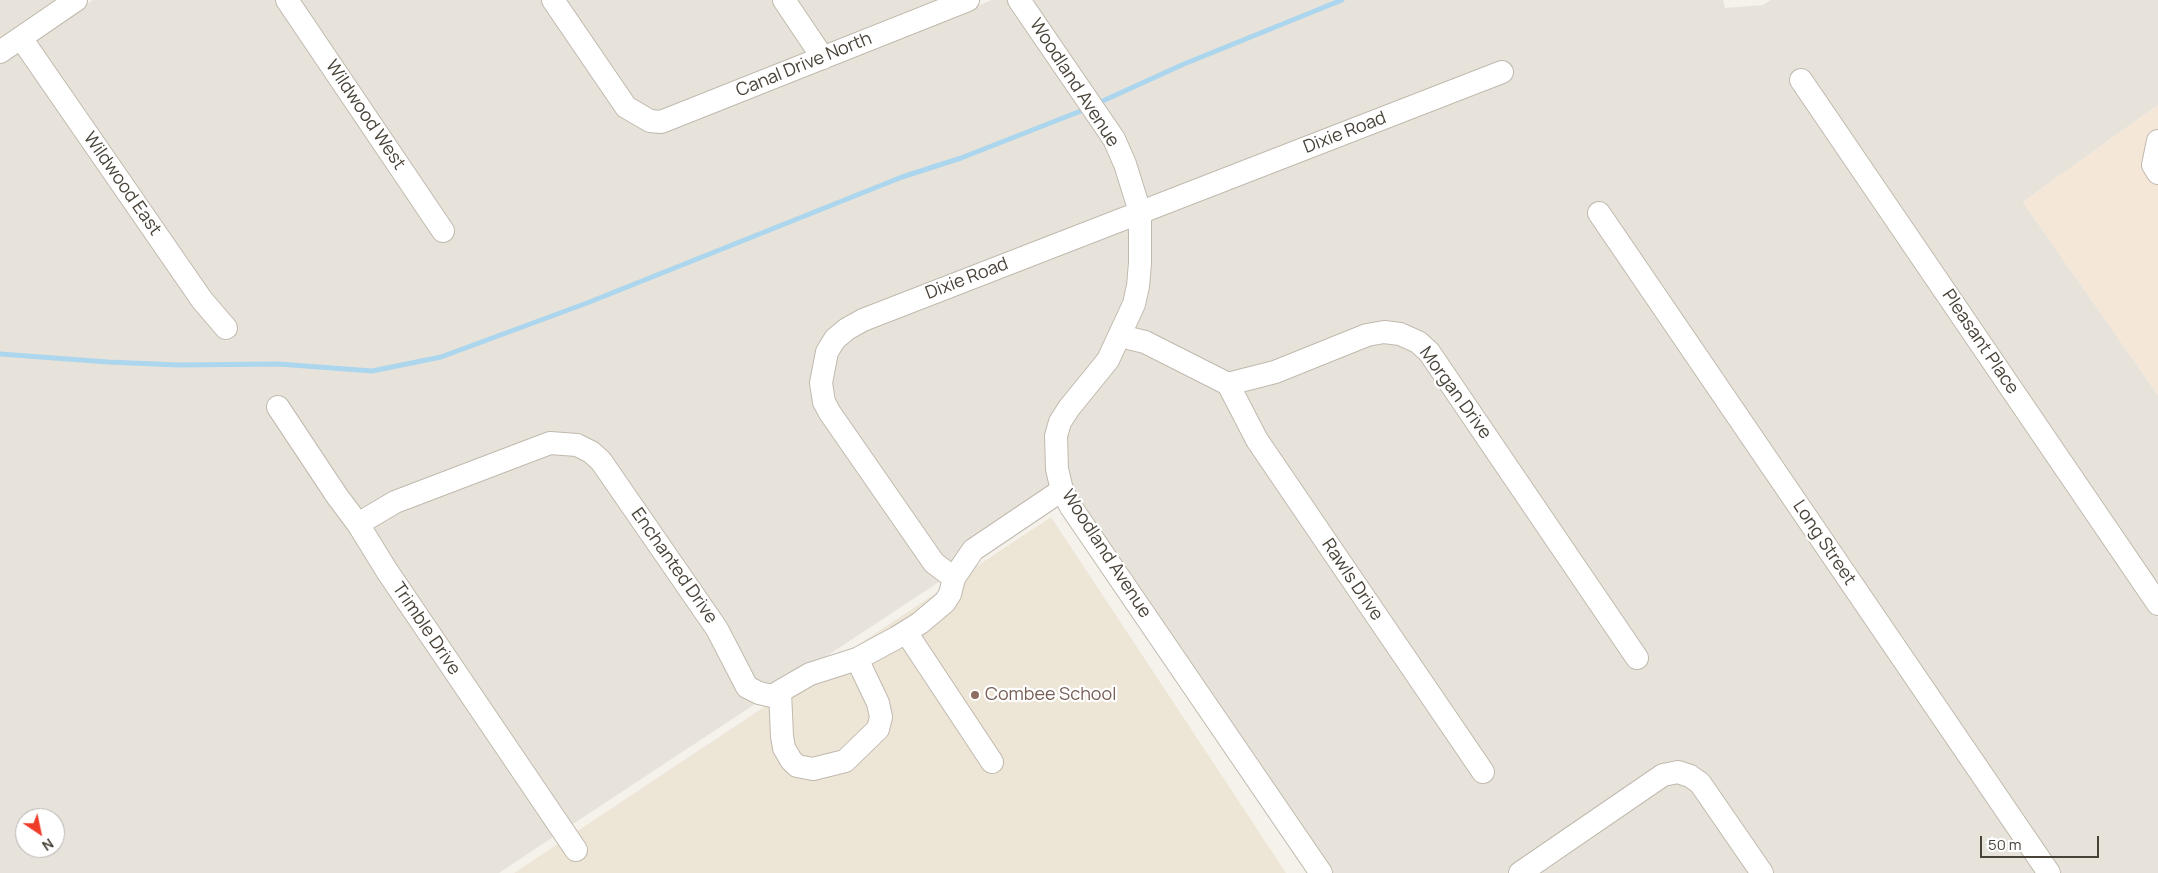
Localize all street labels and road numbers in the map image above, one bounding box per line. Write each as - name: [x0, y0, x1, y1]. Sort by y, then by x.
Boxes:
- street label: Woodland Avenue: [1025, 15, 1123, 151]
- street label: Canal Drive North: [733, 28, 875, 102]
- street label: Wildwood West: [320, 56, 410, 174]
- street label: Dixie Road: [1301, 107, 1389, 159]
- street label: Wildwood East: [78, 128, 166, 240]
- street label: Dixie Road: [923, 253, 1011, 305]
- street label: Pleasant Place: [1937, 286, 2023, 398]
- street label: Morgan Drive: [1414, 343, 1496, 443]
- street label: Woodland Avenue: [1057, 486, 1155, 622]
- street label: Long Street: [1788, 496, 1860, 590]
- street label: Enchanted Drive: [626, 504, 722, 628]
- street label: Rawls Drive: [1317, 535, 1387, 625]
- street label: Trimble Drive: [387, 579, 465, 679]

